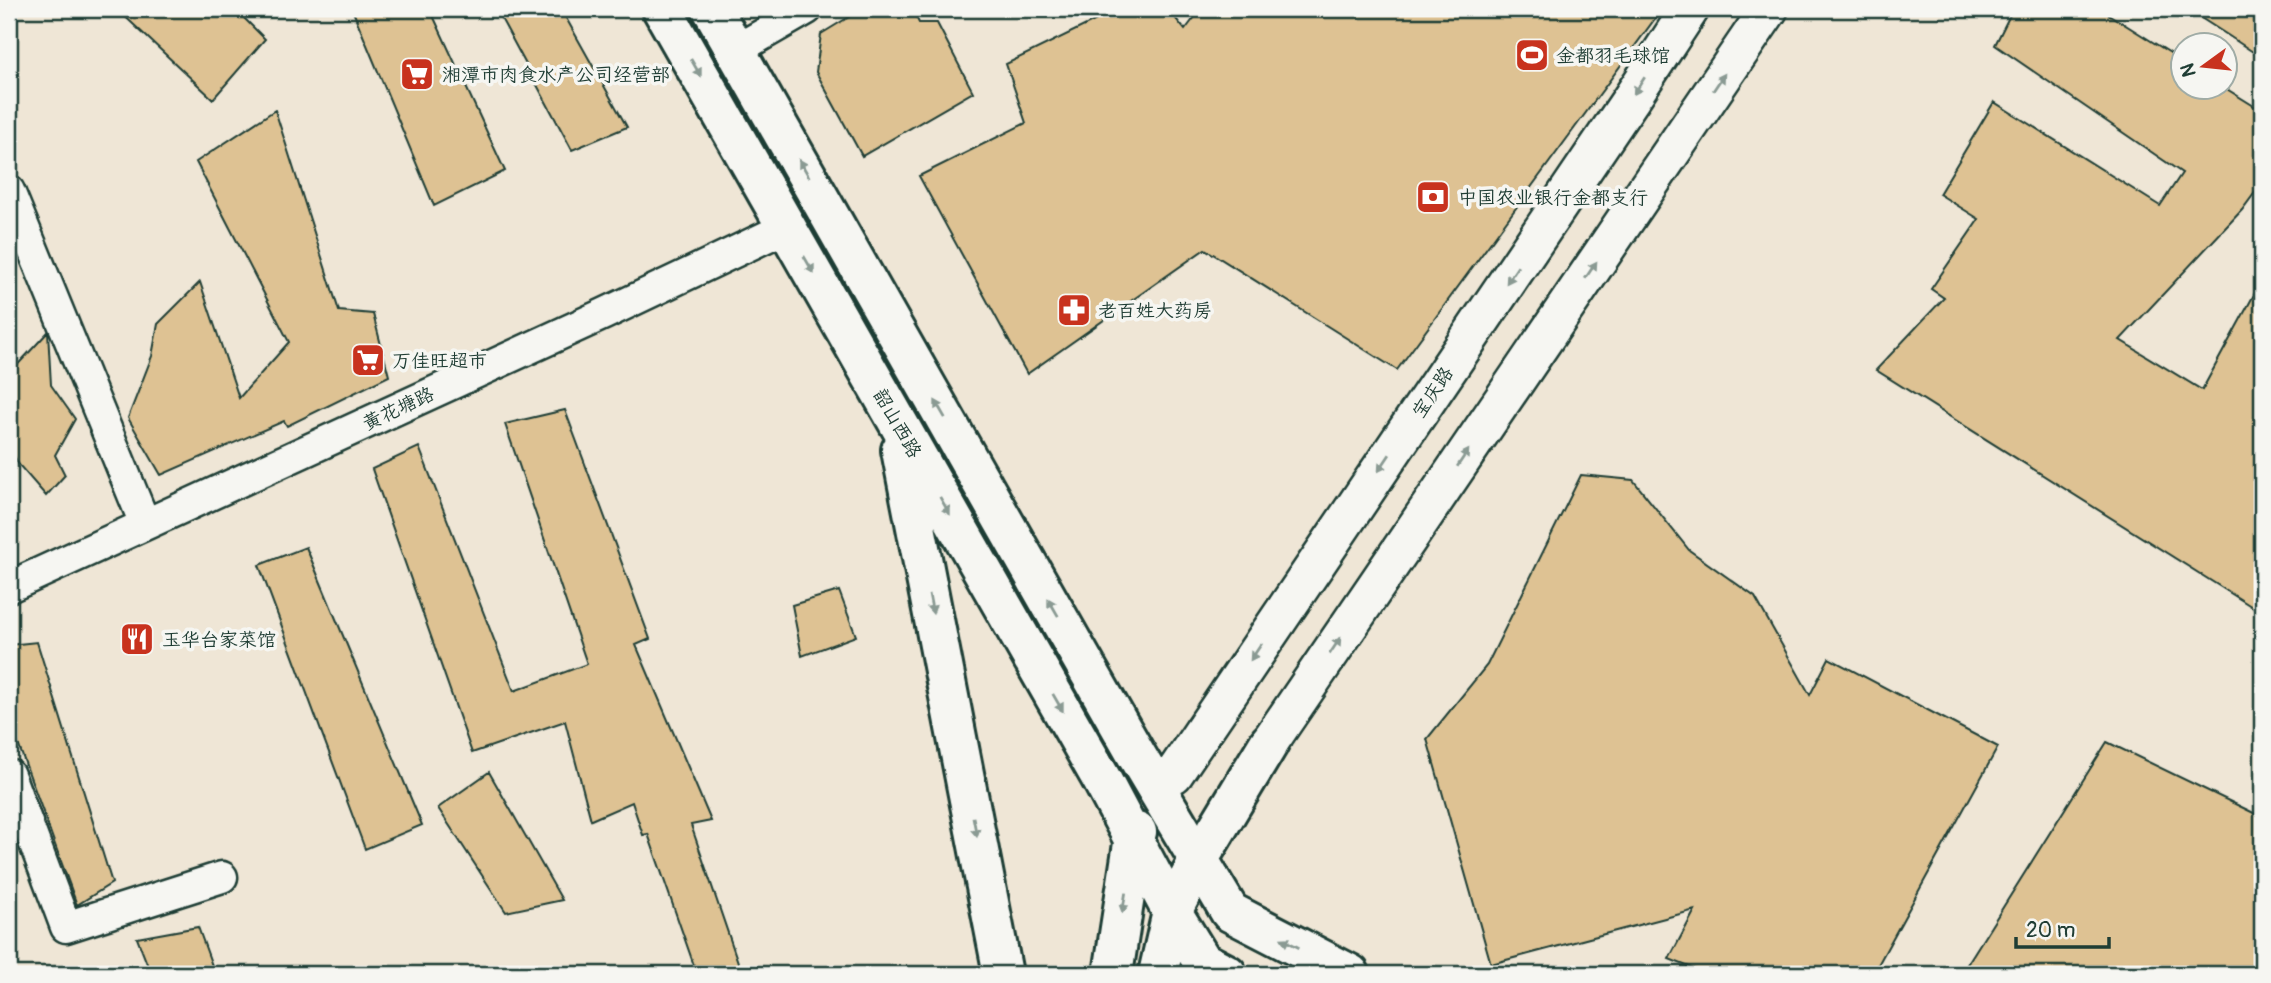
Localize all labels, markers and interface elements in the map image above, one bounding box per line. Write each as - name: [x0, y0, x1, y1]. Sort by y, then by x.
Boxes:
- north arrow: [2170, 32, 2240, 102]
- sports icon: 金都羽毛球馆: [1513, 36, 1551, 74]
- place label: 金都羽毛球馆: [1556, 44, 1670, 68]
- supermarket icon: 湘潭市肉食水产公司经营部: [398, 55, 436, 93]
- one-way arrow: [690, 58, 702, 78]
- text: N: [2175, 61, 2202, 79]
- place label: 湘潭市肉食水产公司经营部: [442, 63, 670, 87]
- one-way arrow: [1712, 73, 1726, 91]
- one-way arrow: [1633, 77, 1646, 96]
- one-way arrow: [798, 159, 810, 178]
- bank icon: 中国农业银行金都支行: [1414, 178, 1452, 216]
- place label: 中国农业银行金都支行: [1458, 186, 1648, 210]
- one-way arrow: [803, 256, 815, 275]
- one-way arrow: [1584, 261, 1598, 279]
- one-way arrow: [1505, 265, 1518, 285]
- pharmacy icon: 老百姓大药房: [1055, 291, 1093, 329]
- place label: 老百姓大药房: [1098, 299, 1212, 323]
- supermarket icon: 万佳旺超市: [349, 341, 387, 379]
- place label: 万佳旺超市: [392, 349, 487, 373]
- street label: 宝庆路: [1407, 362, 1459, 423]
- street label: 黄花塘路: [359, 382, 438, 436]
- street label: 韶山西路: [868, 385, 927, 462]
- one-way arrow: [934, 399, 946, 418]
- one-way arrow: [1456, 449, 1470, 467]
- one-way arrow: [1377, 454, 1391, 472]
- one-way arrow: [939, 496, 951, 515]
- one-way arrow: [926, 593, 937, 615]
- one-way arrow: [1047, 597, 1059, 616]
- restaurant icon: 玉华台家菜馆: [118, 620, 156, 658]
- place label: 玉华台家菜馆: [162, 628, 276, 652]
- one-way arrow: [1328, 637, 1342, 655]
- one-way arrow: [1250, 642, 1263, 661]
- one-way arrow: [1052, 694, 1064, 713]
- one-way arrow: [969, 816, 980, 838]
- one-way arrow: [1118, 892, 1129, 914]
- scale bar: [2016, 906, 2108, 950]
- text: 20 m: [2026, 917, 2075, 944]
- one-way arrow: [1280, 937, 1300, 948]

